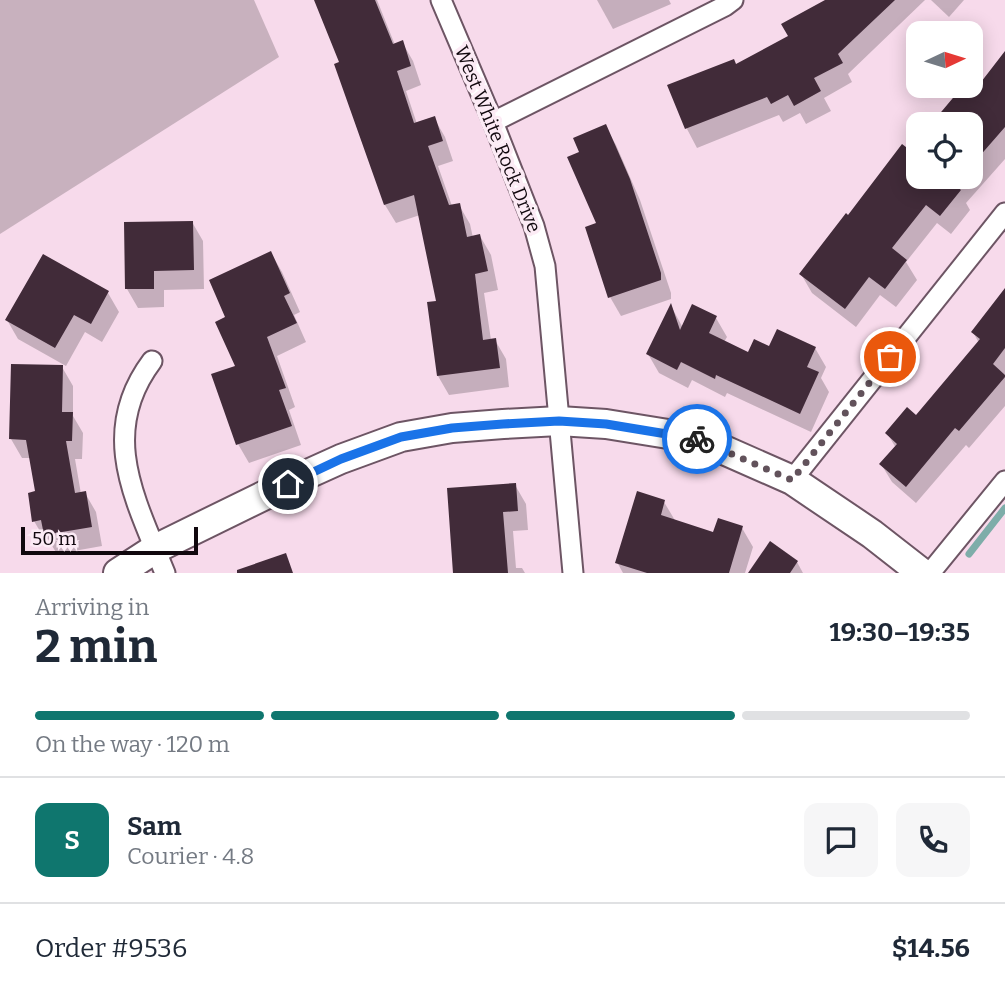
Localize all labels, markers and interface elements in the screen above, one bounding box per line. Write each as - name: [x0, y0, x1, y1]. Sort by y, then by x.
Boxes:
- north arrow: [906, 21, 984, 98]
- map controls: [906, 21, 983, 189]
- street label: West White Rock Drive: [450, 42, 546, 236]
- button: locate: [906, 112, 983, 189]
- pin: [860, 327, 920, 387]
- icon: bag: [871, 338, 909, 376]
- courier: [662, 404, 732, 474]
- icon: bike: [678, 420, 716, 458]
- pin: [258, 454, 318, 514]
- icon: home: [269, 465, 307, 503]
- scale bar: [21, 524, 198, 556]
- text: 50 m: [32, 527, 76, 550]
- text: Arriving in: [35, 593, 149, 621]
- text: 19:30–19:35: [829, 617, 970, 648]
- text: 2 min: [35, 619, 157, 674]
- text: On the way · 120 m: [35, 730, 230, 758]
- button: chat: [804, 803, 878, 877]
- button: phone: [896, 803, 970, 877]
- text: Sam: [127, 811, 182, 842]
- text: S: [64, 825, 80, 856]
- text: Courier · 4.8: [127, 842, 254, 870]
- text: Order #9536: [35, 933, 187, 964]
- text: $14.56: [892, 933, 970, 964]

